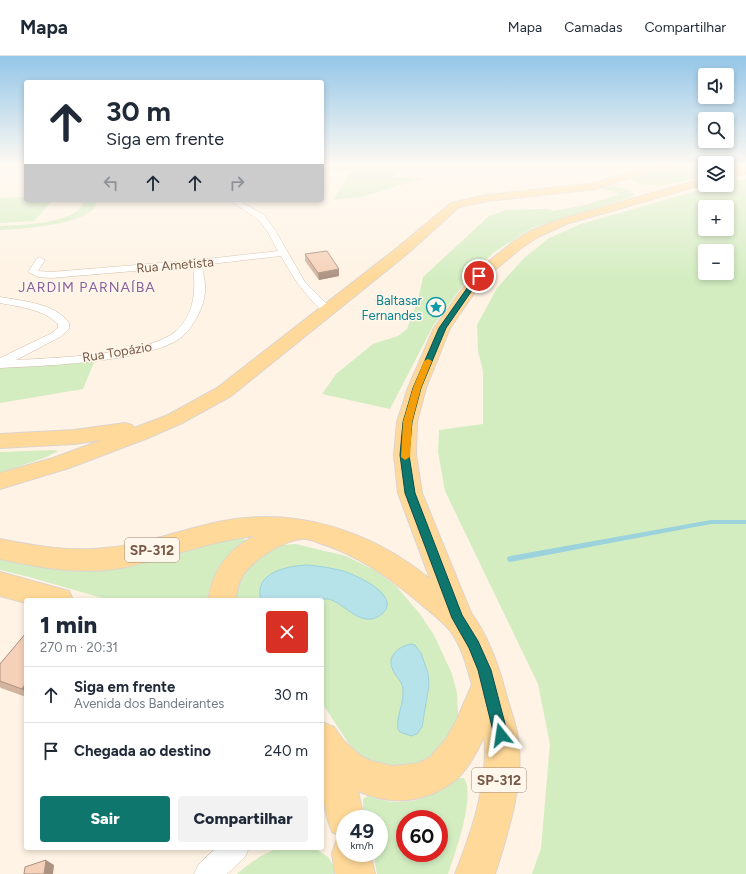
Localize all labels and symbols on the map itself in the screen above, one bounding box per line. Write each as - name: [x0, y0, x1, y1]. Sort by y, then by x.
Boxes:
- street label: Rua Ametista: [136, 254, 214, 276]
- pin: [462, 259, 496, 293]
- district label: JARDIM PARNAÍBA: [18, 279, 156, 296]
- place label: Baltasar Fernandes: [362, 293, 423, 323]
- place icon: Baltasar Fernandes: [425, 296, 447, 318]
- street label: Rua Topázio: [81, 339, 153, 365]
- road number: SP-312: [125, 538, 179, 562]
- position arrow: [480, 714, 522, 756]
- road number: SP-312: [472, 768, 526, 792]
- speed limit sign: 60: [396, 810, 448, 862]

